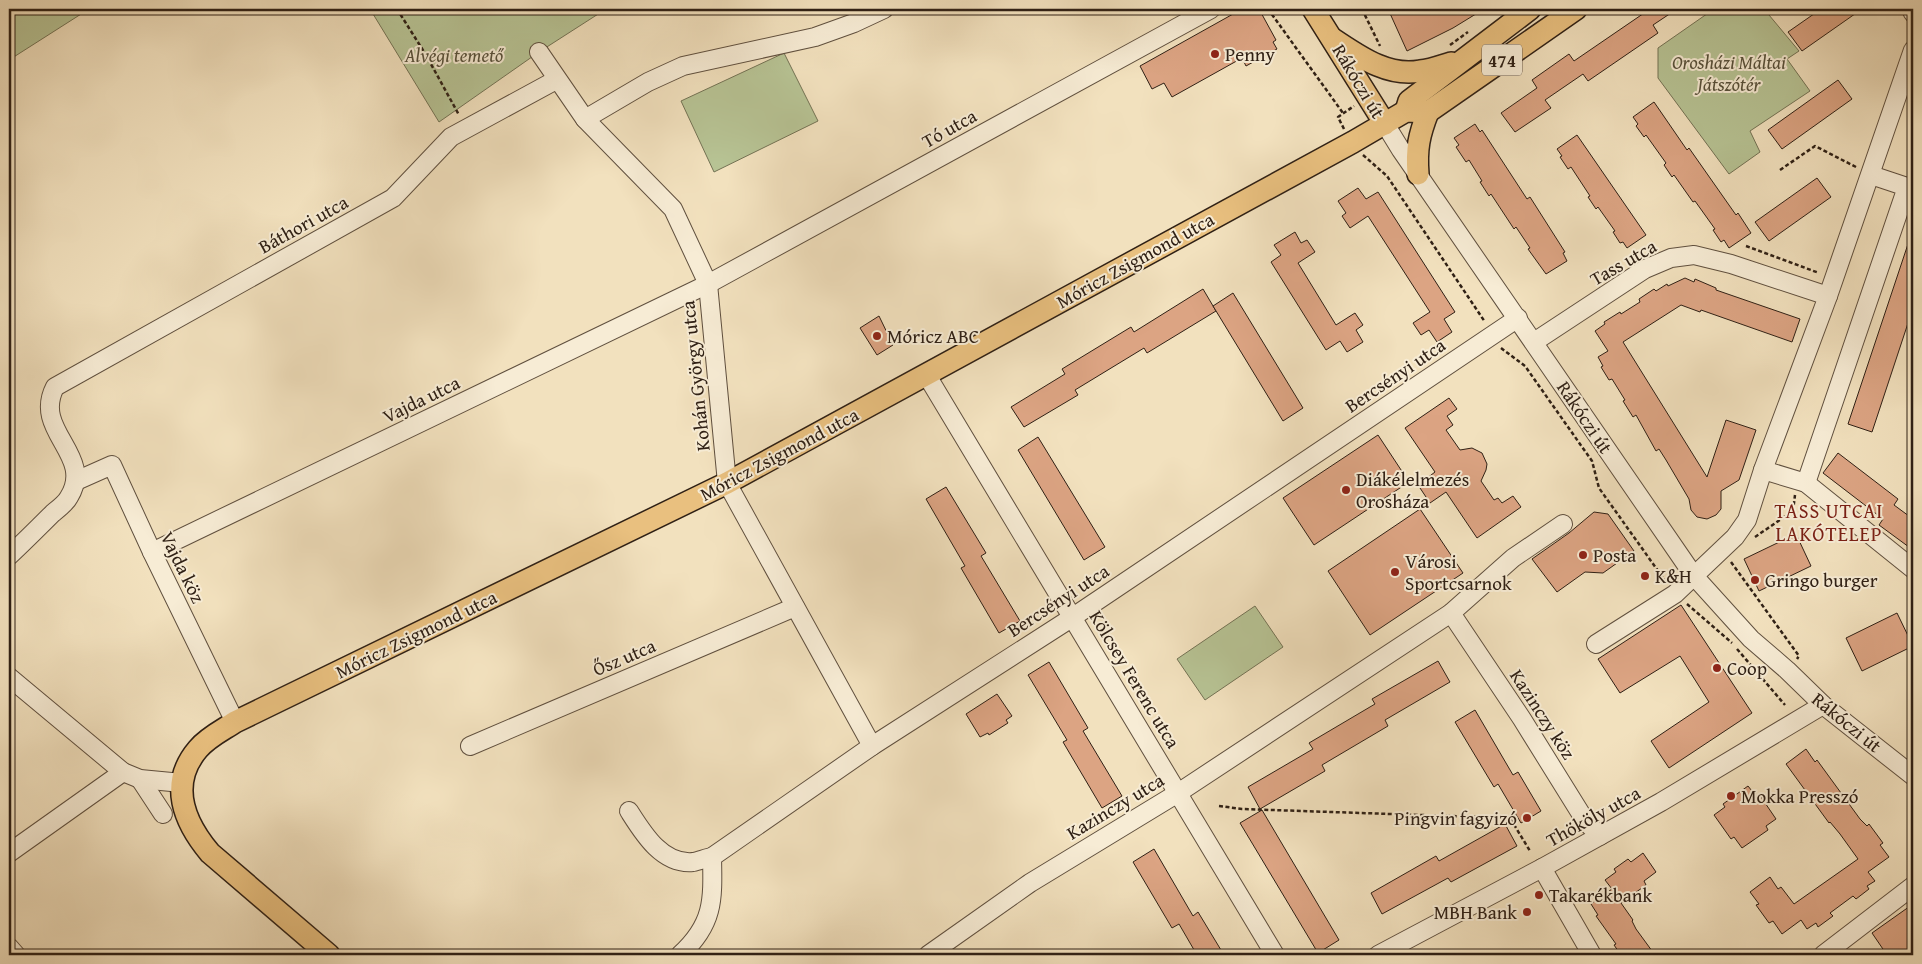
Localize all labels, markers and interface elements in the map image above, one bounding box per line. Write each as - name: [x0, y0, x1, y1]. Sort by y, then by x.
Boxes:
- street label: Rákóczi út: [1326, 38, 1392, 124]
- place label: Penny: [1225, 40, 1275, 68]
- park label: Alvégi temető: [404, 41, 504, 69]
- road number: 474: [1482, 44, 1522, 76]
- marker: Penny: [1209, 48, 1221, 60]
- park label: Orosházi Máltai Játszótér: [1672, 48, 1786, 98]
- street label: Tó utca: [916, 101, 982, 155]
- street label: Báthori utca: [253, 188, 353, 260]
- street label: Móricz Zsigmond utca: [1051, 205, 1219, 315]
- street label: Tass utca: [1585, 232, 1661, 292]
- street label: Kohán György utca: [673, 299, 717, 453]
- place label: Móricz ABC: [887, 322, 979, 350]
- marker: Móricz ABC: [871, 330, 883, 342]
- street label: Bercsényi utca: [1339, 331, 1451, 419]
- street label: Vajda utca: [378, 368, 464, 430]
- street label: Rákóczi út: [1550, 375, 1620, 459]
- street label: Móricz Zsigmond utca: [695, 400, 863, 508]
- place label: Diákélelmezés Orosháza: [1356, 465, 1469, 515]
- marker: Diákélelmezés Orosháza: [1340, 484, 1352, 496]
- district label: TASS UTCAI LAKÓTELEP: [1774, 496, 1884, 548]
- street label: Vajda köz: [154, 527, 212, 607]
- place label: Posta: [1593, 541, 1636, 569]
- place label: Városi Sportcsarnok: [1405, 547, 1512, 597]
- marker: Posta: [1577, 549, 1589, 561]
- street label: Bercsényi utca: [1002, 557, 1114, 643]
- place label: K&H: [1655, 562, 1692, 590]
- marker: Városi Sportcsarnok: [1389, 566, 1401, 578]
- place label: Gringo burger: [1765, 566, 1878, 594]
- marker: K&H: [1639, 570, 1651, 582]
- marker: Gringo burger: [1749, 574, 1761, 586]
- street label: Móricz Zsigmond utca: [331, 583, 501, 685]
- street label: Kölcsey Ferenc utca: [1083, 605, 1187, 753]
- street label: Ősz utca: [588, 631, 660, 683]
- place label: Coop: [1727, 654, 1767, 682]
- marker: Coop: [1711, 662, 1723, 674]
- street label: Kazinczy köz: [1503, 663, 1583, 765]
- street label: Rákóczi út: [1806, 685, 1888, 759]
- street label: Kazinczy utca: [1061, 766, 1169, 846]
- street label: Thököly utca: [1541, 779, 1645, 853]
- place label: Mokka Presszó: [1741, 782, 1859, 810]
- marker: Mokka Presszó: [1725, 790, 1737, 802]
- place label: Pingvin fagyizó: [1394, 804, 1517, 832]
- marker: Pingvin fagyizó: [1521, 812, 1533, 824]
- place label: Takarékbank: [1549, 881, 1652, 909]
- marker: Takarékbank: [1533, 889, 1545, 901]
- place label: MBH Bank: [1434, 898, 1517, 926]
- marker: MBH Bank: [1521, 906, 1533, 918]

